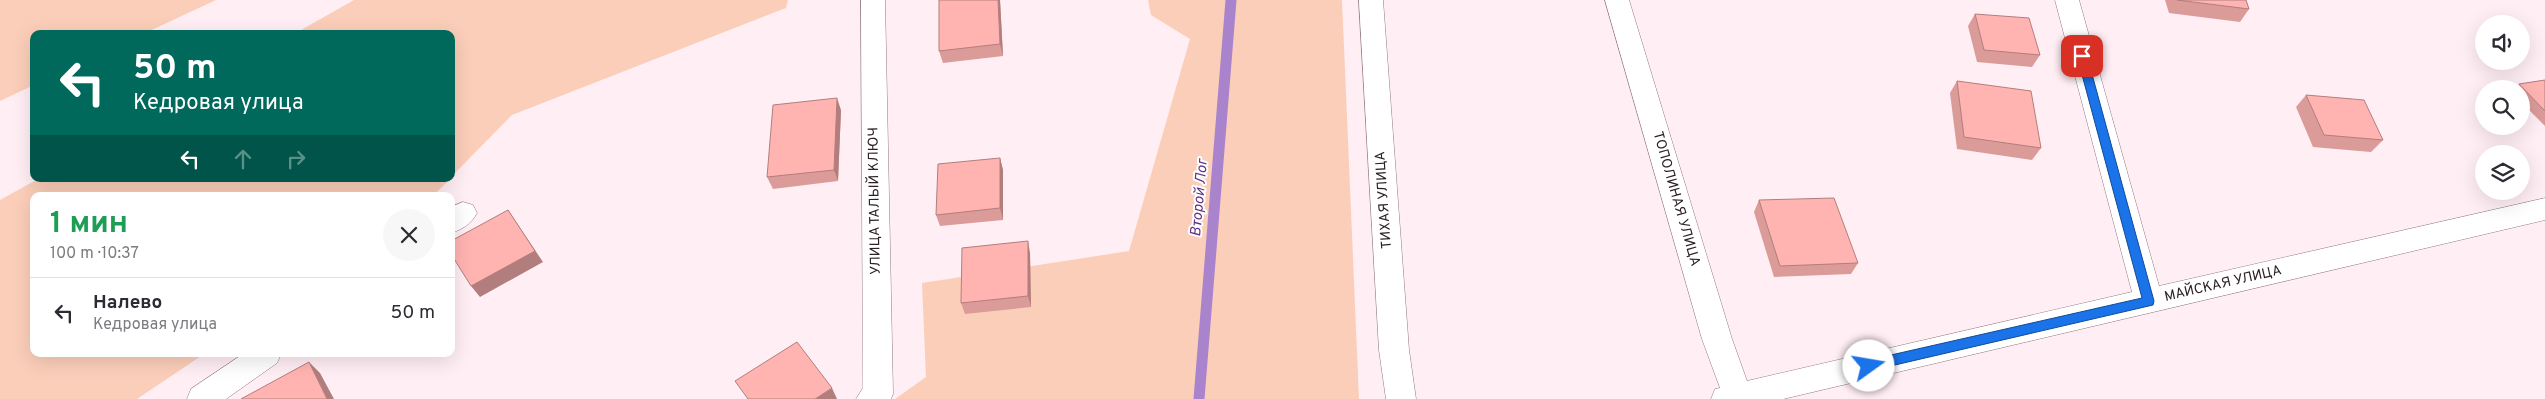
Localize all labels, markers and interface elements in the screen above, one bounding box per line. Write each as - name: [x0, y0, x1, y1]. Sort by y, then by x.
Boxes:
- map controls: [2475, 15, 2530, 200]
- button: sound: [2475, 15, 2530, 70]
- pin: [2061, 35, 2103, 77]
- icon: arrive: [2068, 42, 2096, 70]
- text: 50 m: [133, 47, 217, 91]
- icon: left: [50, 50, 115, 115]
- button: search: [2475, 80, 2530, 135]
- text: Кедровая улица: [133, 90, 304, 117]
- street label: УЛИЦА ТАЛЫЙ КЛЮЧ: [864, 127, 885, 275]
- street label: ТОПОЛИНАЯ УЛИЦА: [1649, 130, 1703, 268]
- icon: left: [176, 145, 204, 173]
- icon: ahead: [229, 145, 257, 173]
- icon: right: [282, 145, 310, 173]
- button: layers: [2475, 145, 2530, 200]
- street label: ТИХАЯ УЛИЦА: [1372, 151, 1396, 249]
- water label: Второй Лог: [1187, 157, 1213, 237]
- text: 1 мин: [50, 206, 128, 243]
- button: close: [383, 209, 435, 261]
- text: 100 m · 10:37: [50, 244, 139, 264]
- street label: МАЙСКАЯ УЛИЦА: [2163, 261, 2283, 306]
- text: Налево: [93, 291, 162, 315]
- icon: left: [50, 299, 78, 327]
- text: 50 m: [390, 301, 435, 325]
- text: Кедровая улица: [93, 315, 217, 335]
- position arrow: [1842, 339, 1894, 391]

